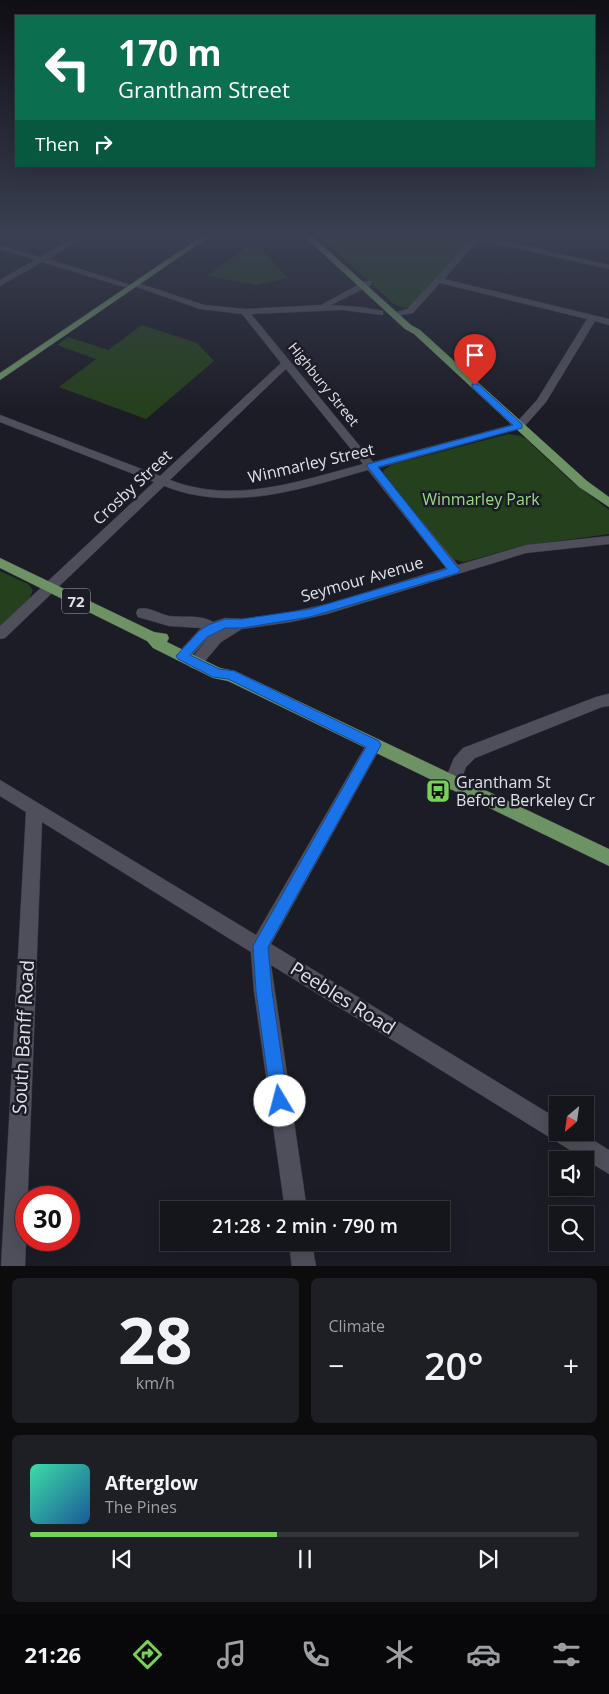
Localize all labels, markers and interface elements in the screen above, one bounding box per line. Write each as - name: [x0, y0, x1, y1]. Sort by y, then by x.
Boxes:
- text: 170 m: [118, 29, 222, 76]
- icon: left: [35, 35, 100, 100]
- text: Grantham Street: [118, 74, 290, 104]
- icon: right: [89, 130, 117, 158]
- text: Then: [35, 131, 79, 157]
- pin: [454, 334, 496, 385]
- street label: Highbury Street: [284, 338, 364, 430]
- icon: arrive: [461, 341, 489, 369]
- street label: Winmarley Street: [246, 438, 376, 488]
- street label: Crosby Street: [88, 444, 176, 529]
- park label: Winmarley Park: [422, 488, 540, 510]
- street label: Seymour Avenue: [298, 551, 426, 607]
- road number: 72: [62, 588, 90, 614]
- place label: Grantham St Before Berkeley Cr: [456, 771, 596, 811]
- bus stop icon: Grantham St Before Berkeley Cr: [425, 778, 451, 804]
- street label: Peebles Road: [286, 955, 400, 1041]
- street label: South Banff Road: [6, 959, 40, 1115]
- position arrow: [253, 1074, 305, 1126]
- north arrow: [549, 1096, 594, 1141]
- map controls: [549, 1096, 594, 1251]
- button: sound: [549, 1151, 594, 1196]
- speed limit sign: 30: [15, 1186, 80, 1251]
- button: search: [549, 1206, 594, 1251]
- text: 21:28 · 2 min · 790 m: [212, 1213, 398, 1239]
- text: 28: [118, 1295, 192, 1383]
- text: Climate: [329, 1315, 385, 1337]
- text: 20°: [424, 1339, 484, 1391]
- text: −: [329, 1346, 345, 1384]
- text: +: [563, 1346, 579, 1384]
- text: km/h: [136, 1372, 175, 1394]
- text: Afterglow: [105, 1470, 198, 1496]
- text: The Pines: [105, 1496, 177, 1518]
- icon: previous: [108, 1545, 136, 1573]
- icon: pause: [291, 1545, 319, 1573]
- icon: next: [474, 1545, 502, 1573]
- icon: directions: [130, 1637, 165, 1672]
- icon: music: [214, 1637, 249, 1672]
- icon: phone: [298, 1637, 333, 1672]
- icon: climate: [382, 1637, 417, 1672]
- icon: car: [466, 1637, 501, 1672]
- icon: filters: [549, 1637, 584, 1672]
- text: 21:26: [24, 1639, 81, 1669]

